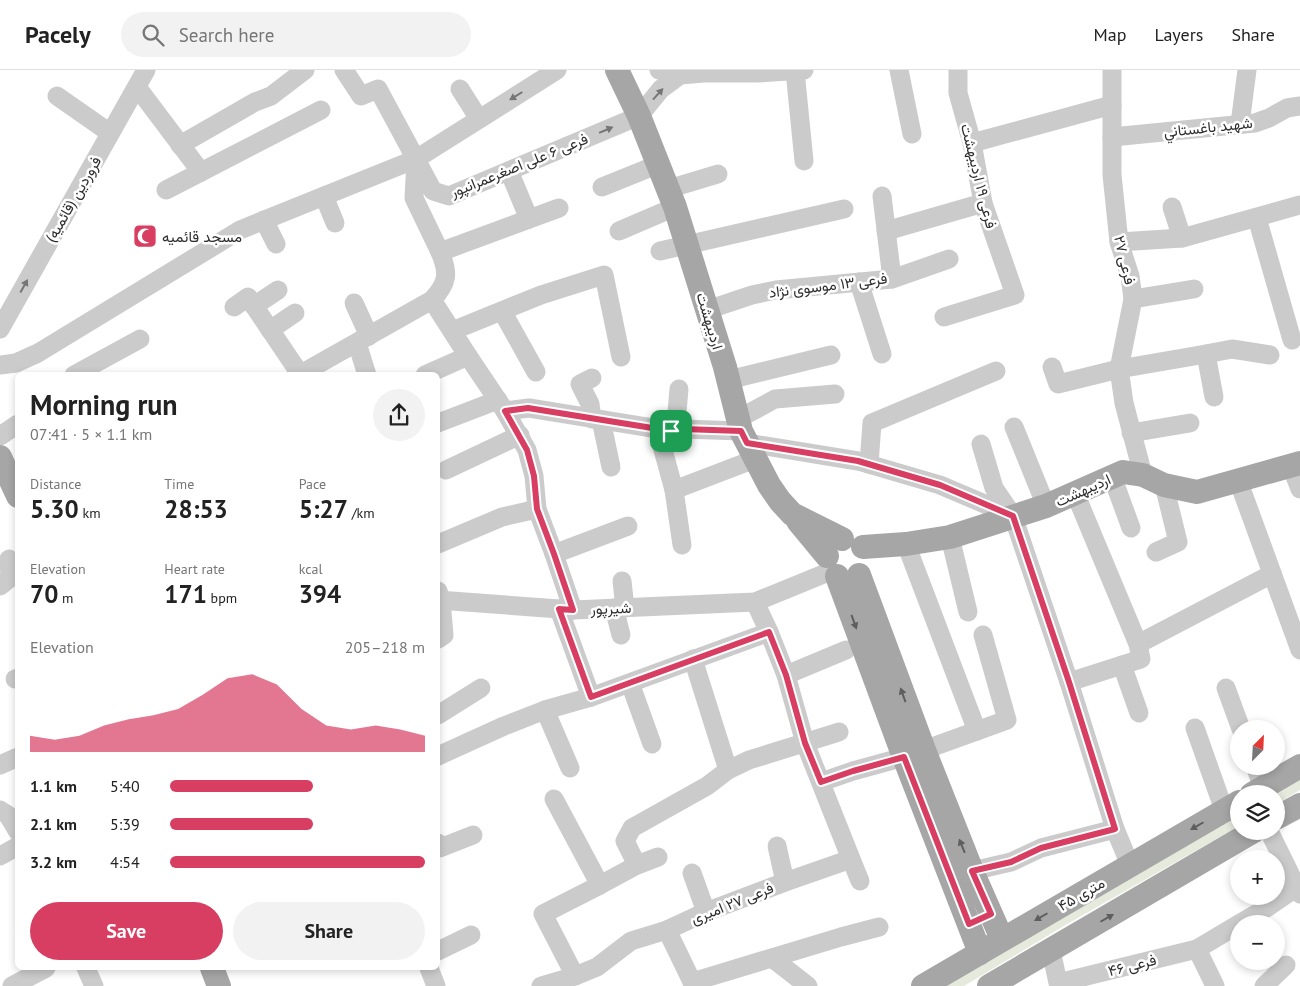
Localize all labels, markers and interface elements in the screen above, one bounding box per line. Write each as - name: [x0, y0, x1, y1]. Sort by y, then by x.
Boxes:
- search box: [121, 12, 471, 57]
- text: Pacely: [25, 19, 91, 50]
- icon: search: [139, 21, 167, 49]
- text: Search here: [179, 23, 274, 47]
- text: Map: [1094, 23, 1126, 46]
- text: Layers: [1154, 23, 1203, 46]
- text: Share: [1231, 23, 1275, 46]
- one-way arrow: [652, 88, 664, 100]
- one-way arrow: [509, 91, 522, 101]
- street label: شهيد باغستاني: [1163, 113, 1254, 145]
- street label: فرعی ۱۹ اردیبهشت: [956, 122, 1001, 231]
- one-way arrow: [599, 125, 613, 133]
- street label: فرعی ۶ علی اصغرعمرانپور: [446, 129, 591, 203]
- street label: فروردین (قائمیه): [41, 153, 106, 246]
- mosque icon: مسجد قائمیه: [132, 223, 158, 249]
- place label: مسجد قائمیه: [162, 227, 242, 246]
- street label: فرعی ۲۷: [1109, 234, 1140, 287]
- street label: فرعی ۱‍۳ موسوی نژاد: [768, 268, 889, 303]
- one-way arrow: [20, 279, 28, 294]
- street label: اردیبهشت: [692, 290, 728, 352]
- text: Morning run: [30, 386, 178, 423]
- button: share: [373, 389, 425, 441]
- pin: [650, 410, 692, 452]
- icon: arrive: [657, 417, 685, 445]
- text: 07:41 · 5 × 1.1 km: [30, 424, 152, 444]
- street label: اردیبهشت: [1052, 469, 1114, 511]
- text: Distance: [30, 475, 81, 493]
- text: Time: [164, 475, 194, 493]
- text: Pace: [299, 475, 326, 493]
- text: 5.30: [30, 493, 79, 525]
- text: 28:53: [164, 493, 228, 525]
- text: 5:27: [299, 493, 348, 525]
- text: km: [79, 504, 101, 522]
- text: /km: [348, 504, 375, 522]
- text: Elevation: [30, 560, 86, 578]
- text: Heart rate: [164, 560, 225, 578]
- text: kcal: [299, 560, 323, 578]
- text: 70: [30, 578, 58, 610]
- text: 171: [164, 578, 207, 610]
- text: 394: [299, 578, 341, 610]
- text: m: [58, 589, 73, 607]
- text: bpm: [207, 589, 237, 607]
- street label: شیرپور: [589, 598, 632, 619]
- one-way arrow: [850, 615, 858, 630]
- text: Elevation: [30, 637, 94, 657]
- text: 205–218 m: [345, 637, 425, 657]
- one-way arrow: [899, 687, 906, 702]
- north arrow: [1230, 720, 1285, 775]
- map controls: [1230, 720, 1285, 970]
- text: 1.1 km: [30, 776, 77, 796]
- text: 5:40: [110, 776, 140, 796]
- button: layers: [1230, 785, 1285, 840]
- text: 2.1 km: [30, 814, 77, 834]
- text: 5:39: [110, 814, 140, 834]
- one-way arrow: [1190, 822, 1203, 831]
- one-way arrow: [958, 839, 966, 853]
- button: +: [1230, 850, 1285, 905]
- text: 3.2 km: [30, 852, 77, 872]
- text: 4:54: [110, 852, 140, 872]
- street label: ۴۵ متری: [1054, 873, 1108, 916]
- street label: فرعی ۲۷ امیری: [688, 878, 777, 929]
- button: Save: [30, 902, 223, 960]
- button: Share: [233, 902, 425, 960]
- one-way arrow: [1034, 912, 1048, 921]
- one-way arrow: [1100, 913, 1113, 922]
- button: −: [1230, 915, 1285, 970]
- street label: فرعی ۴۶: [1106, 950, 1158, 981]

